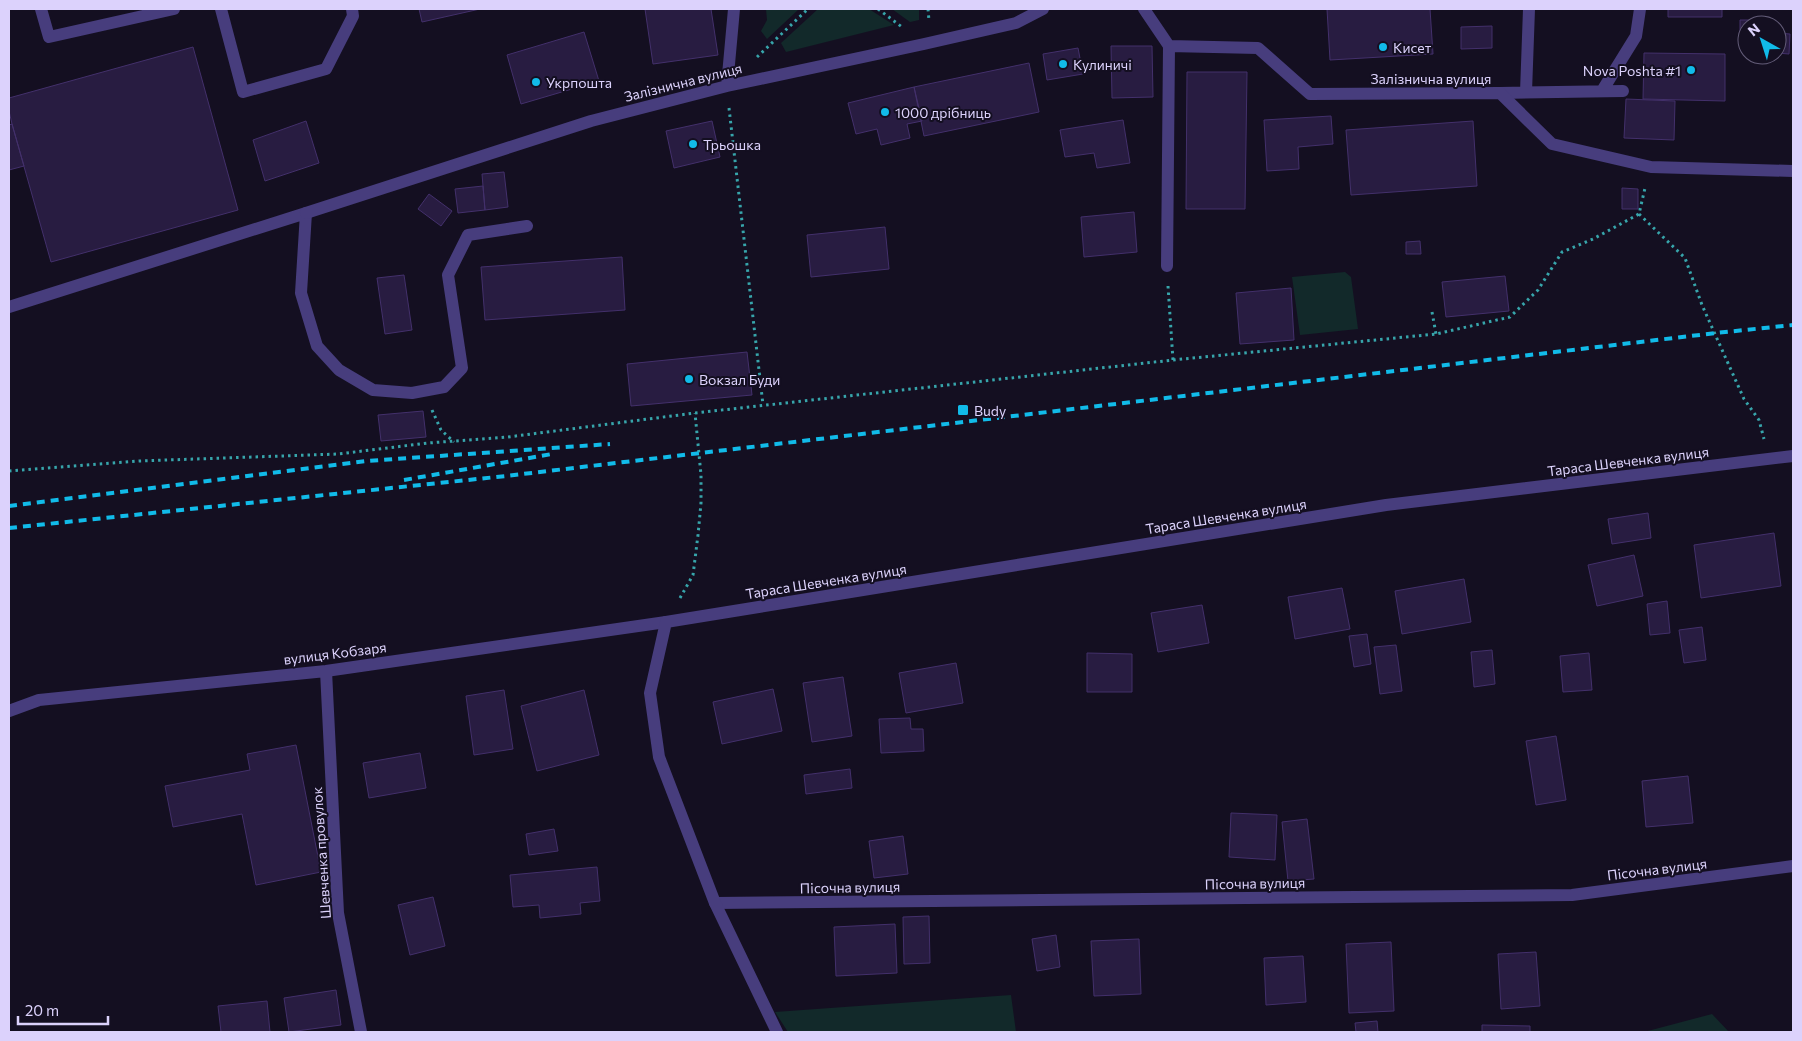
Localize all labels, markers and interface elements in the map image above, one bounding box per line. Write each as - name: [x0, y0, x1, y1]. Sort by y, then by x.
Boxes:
- north arrow: [1737, 15, 1787, 65]
- text: N: [1744, 20, 1763, 39]
- place label: Кисет: [1393, 39, 1432, 56]
- marker: Кисет: [1377, 41, 1389, 53]
- place label: Кулиничі: [1073, 56, 1132, 73]
- marker: Кулиничі: [1057, 58, 1069, 70]
- street label: Залізнична вулиця: [622, 59, 744, 105]
- place label: Nova Poshta #1: [1583, 62, 1681, 79]
- marker: Nova Poshta #1: [1685, 64, 1697, 76]
- street label: Залізнична вулиця: [1371, 70, 1491, 87]
- place label: Укрпошта: [546, 74, 612, 91]
- marker: Укрпошта: [530, 76, 542, 88]
- place label: 1000 дрібниць: [895, 104, 991, 121]
- marker: 1000 дрібниць: [879, 106, 891, 118]
- place label: Трьошка: [703, 136, 761, 153]
- marker: Трьошка: [687, 138, 699, 150]
- place label: Вокзал Буди: [699, 371, 780, 388]
- marker: Вокзал Буди: [683, 373, 695, 385]
- place label: Budy: [974, 402, 1006, 419]
- marker: Budy: [956, 403, 970, 417]
- street label: Тараса Шевченка вулиця: [1546, 443, 1710, 479]
- street label: Тараса Шевченка вулиця: [1144, 495, 1308, 537]
- street label: Тараса Шевченка вулиця: [744, 560, 908, 602]
- street label: вулиця Кобзаря: [282, 638, 388, 668]
- street label: Шевченка провулок: [308, 786, 334, 920]
- street label: Пісочна вулиця: [1606, 854, 1708, 884]
- street label: Пісочна вулиця: [1205, 874, 1305, 892]
- street label: Пісочна вулиця: [800, 878, 900, 896]
- scale bar: [18, 994, 108, 1026]
- text: 20 m: [25, 1001, 59, 1019]

